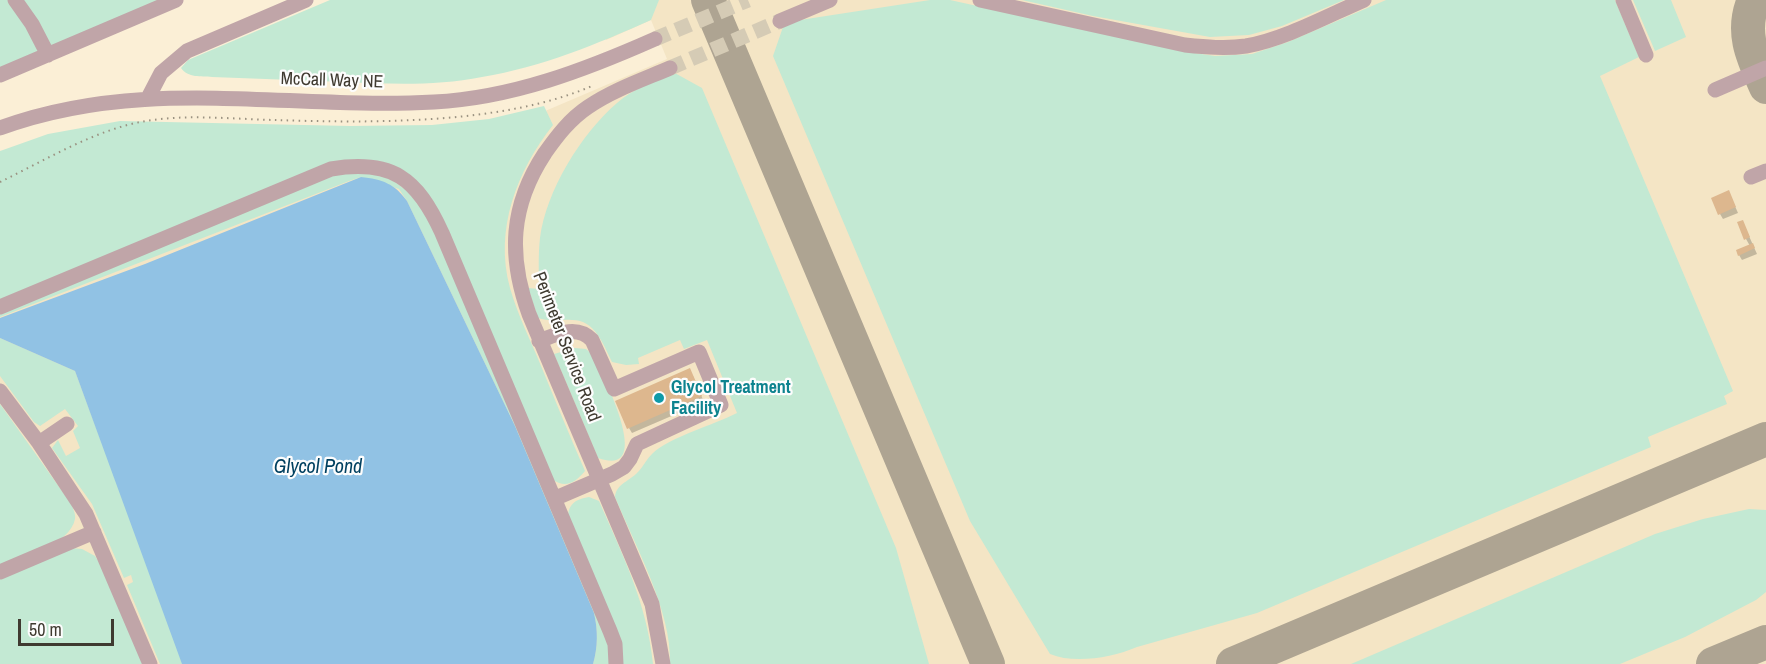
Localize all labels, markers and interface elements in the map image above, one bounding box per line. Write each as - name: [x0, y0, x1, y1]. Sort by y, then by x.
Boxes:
- street label: McCall Way NE: [280, 68, 384, 94]
- street label: Perimeter Service Road: [528, 269, 604, 425]
- place label: Glycol Treatment Facility: [671, 377, 791, 420]
- marker: Glycol Treatment Facility: [652, 391, 666, 405]
- water label: Glycol Pond: [274, 456, 362, 480]
- scale bar: [21, 607, 117, 645]
- text: 50 m: [29, 617, 62, 642]

